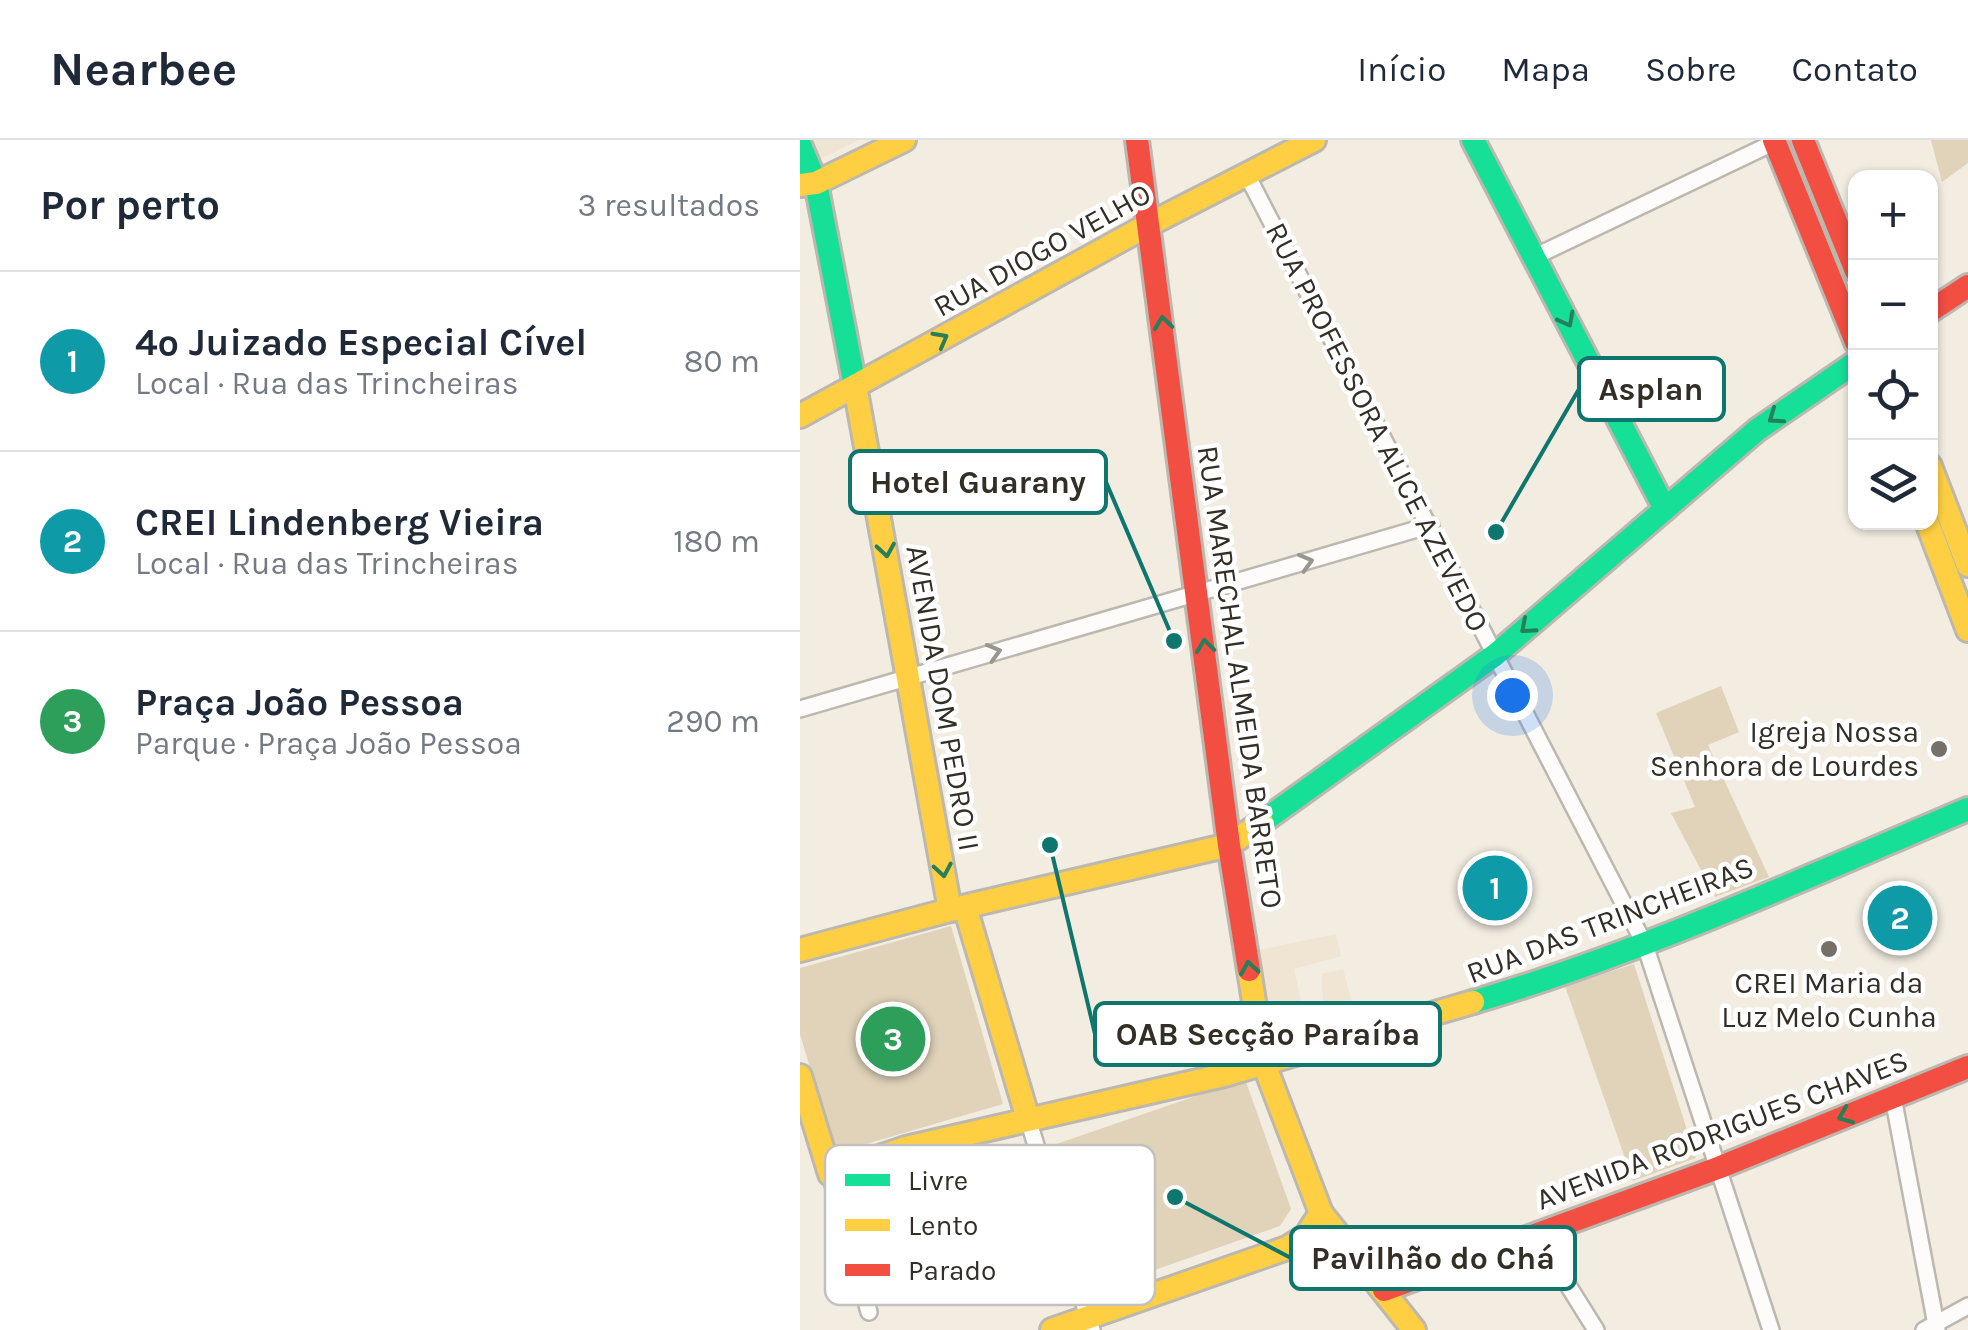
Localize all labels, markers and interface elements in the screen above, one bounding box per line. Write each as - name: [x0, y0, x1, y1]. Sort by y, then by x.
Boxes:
- text: Nearbee: [50, 41, 237, 97]
- text: Início: [1357, 49, 1446, 90]
- text: Mapa: [1501, 49, 1590, 90]
- text: Sobre: [1645, 49, 1737, 90]
- text: Contato: [1792, 49, 1918, 90]
- map controls: [1848, 170, 1938, 530]
- button: +: [1848, 170, 1938, 260]
- street label: RUA DIOGO VELHO: [927, 175, 1157, 325]
- text: Por perto: [40, 180, 220, 230]
- text: 3 resultados: [577, 187, 760, 224]
- street label: RUA PROFESSORA ALICE AZEVEDO: [1258, 216, 1496, 638]
- button: −: [1848, 260, 1938, 350]
- one-way arrow: [1555, 309, 1574, 327]
- one-way arrow: [1153, 315, 1174, 331]
- text: 4º Juizado Especial Cível: [135, 320, 587, 365]
- one-way arrow: [930, 332, 948, 351]
- text: 1: [67, 343, 78, 380]
- text: 80 m: [684, 343, 760, 380]
- button: locate: [1848, 350, 1938, 440]
- callout: Asplan: [1579, 358, 1724, 420]
- text: Local · Rua das Trincheiras: [135, 365, 519, 402]
- text: Asplan: [1599, 371, 1703, 408]
- one-way arrow: [1768, 405, 1787, 423]
- button: layers: [1848, 440, 1938, 530]
- street label: RUA MARECHAL ALMEIDA BARRETO: [1190, 443, 1290, 911]
- callout: Hotel Guarany: [850, 451, 1106, 513]
- text: Hotel Guarany: [870, 464, 1086, 501]
- text: CREI Lindenberg Vieira: [135, 500, 544, 545]
- text: 2: [63, 523, 82, 560]
- text: 180 m: [673, 523, 760, 560]
- one-way arrow: [875, 542, 896, 559]
- street label: AVENIDA DOM PEDRO II: [898, 542, 988, 854]
- text: Local · Rua das Trincheiras: [135, 545, 519, 582]
- one-way arrow: [1297, 553, 1314, 574]
- one-way arrow: [1521, 615, 1539, 633]
- one-way arrow: [1195, 637, 1216, 654]
- one-way arrow: [985, 643, 1002, 664]
- your location: [1487, 670, 1538, 721]
- text: Praça João Pessoa: [135, 680, 464, 725]
- text: 3: [63, 703, 82, 740]
- text: 290 m: [666, 703, 760, 740]
- place label: Igreja Nossa Senhora de Lourdes: [1650, 714, 1919, 784]
- text: Parque · Praça João Pessoa: [135, 725, 522, 762]
- marker: Igreja Nossa Senhora de Lourdes: [1928, 738, 1950, 760]
- street label: RUA DAS TRINCHEIRAS: [1461, 849, 1759, 991]
- pin: 1: [1462, 850, 1528, 926]
- one-way arrow: [932, 862, 953, 879]
- pin: 2: [1868, 880, 1932, 956]
- marker: CREI Maria da Luz Melo Cunha: [1818, 938, 1840, 960]
- one-way arrow: [1239, 959, 1260, 976]
- place label: CREI Maria da Luz Melo Cunha: [1721, 965, 1937, 1035]
- pin: 3: [861, 1002, 926, 1076]
- callout: OAB Secção Paraíba: [1095, 1003, 1440, 1065]
- text: OAB Secção Paraíba: [1116, 1016, 1420, 1053]
- street label: AVENIDA RODRIGUES CHAVES: [1531, 1042, 1913, 1218]
- one-way arrow: [1837, 1105, 1855, 1125]
- legend: [825, 1145, 1155, 1305]
- text: Livre: [908, 1164, 968, 1197]
- text: Lento: [908, 1209, 978, 1242]
- callout: Pavilhão do Chá: [1291, 1227, 1575, 1289]
- text: Pavilhão do Chá: [1311, 1240, 1555, 1277]
- text: Parado: [908, 1254, 996, 1287]

